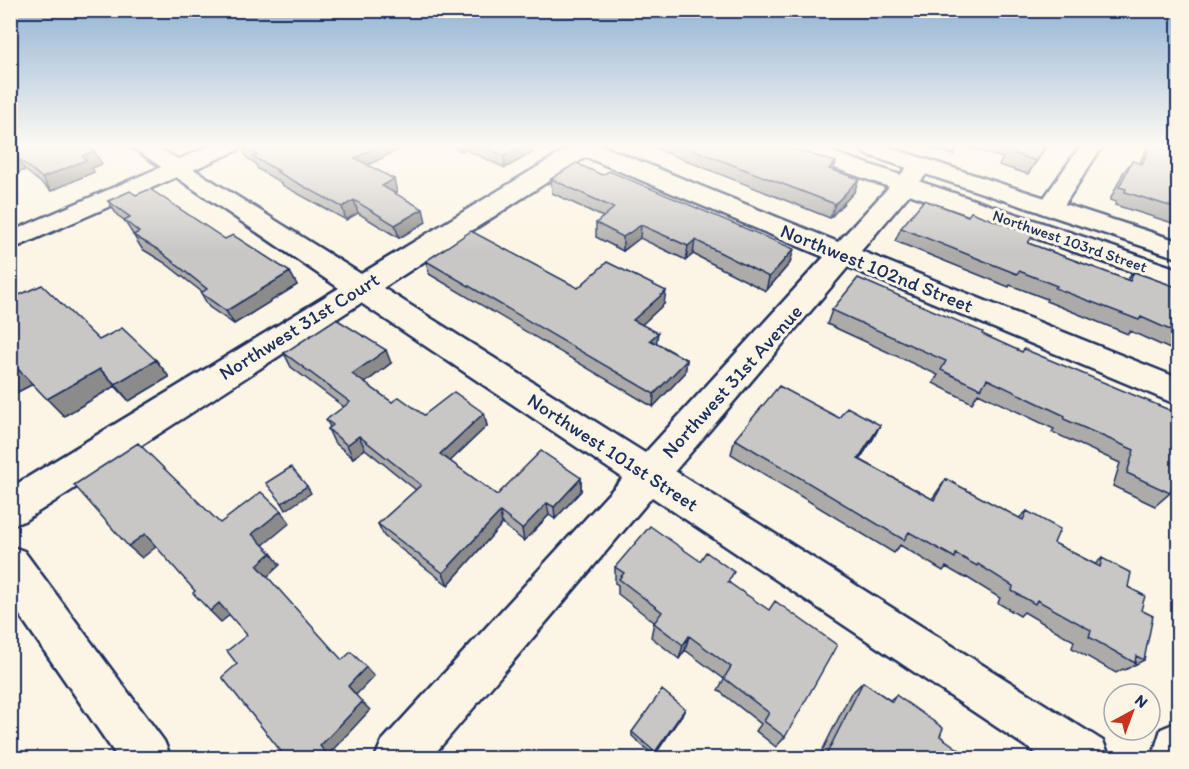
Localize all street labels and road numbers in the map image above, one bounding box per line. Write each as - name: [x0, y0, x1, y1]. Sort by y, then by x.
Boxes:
- street label: Northwest 103rd Street: [990, 206, 1150, 276]
- street label: Northwest 102nd Street: [777, 218, 977, 318]
- street label: Northwest 31st Court: [214, 267, 384, 385]
- street label: Northwest 31st Avenue: [657, 299, 807, 463]
- street label: Northwest 101st Street: [523, 388, 703, 516]

